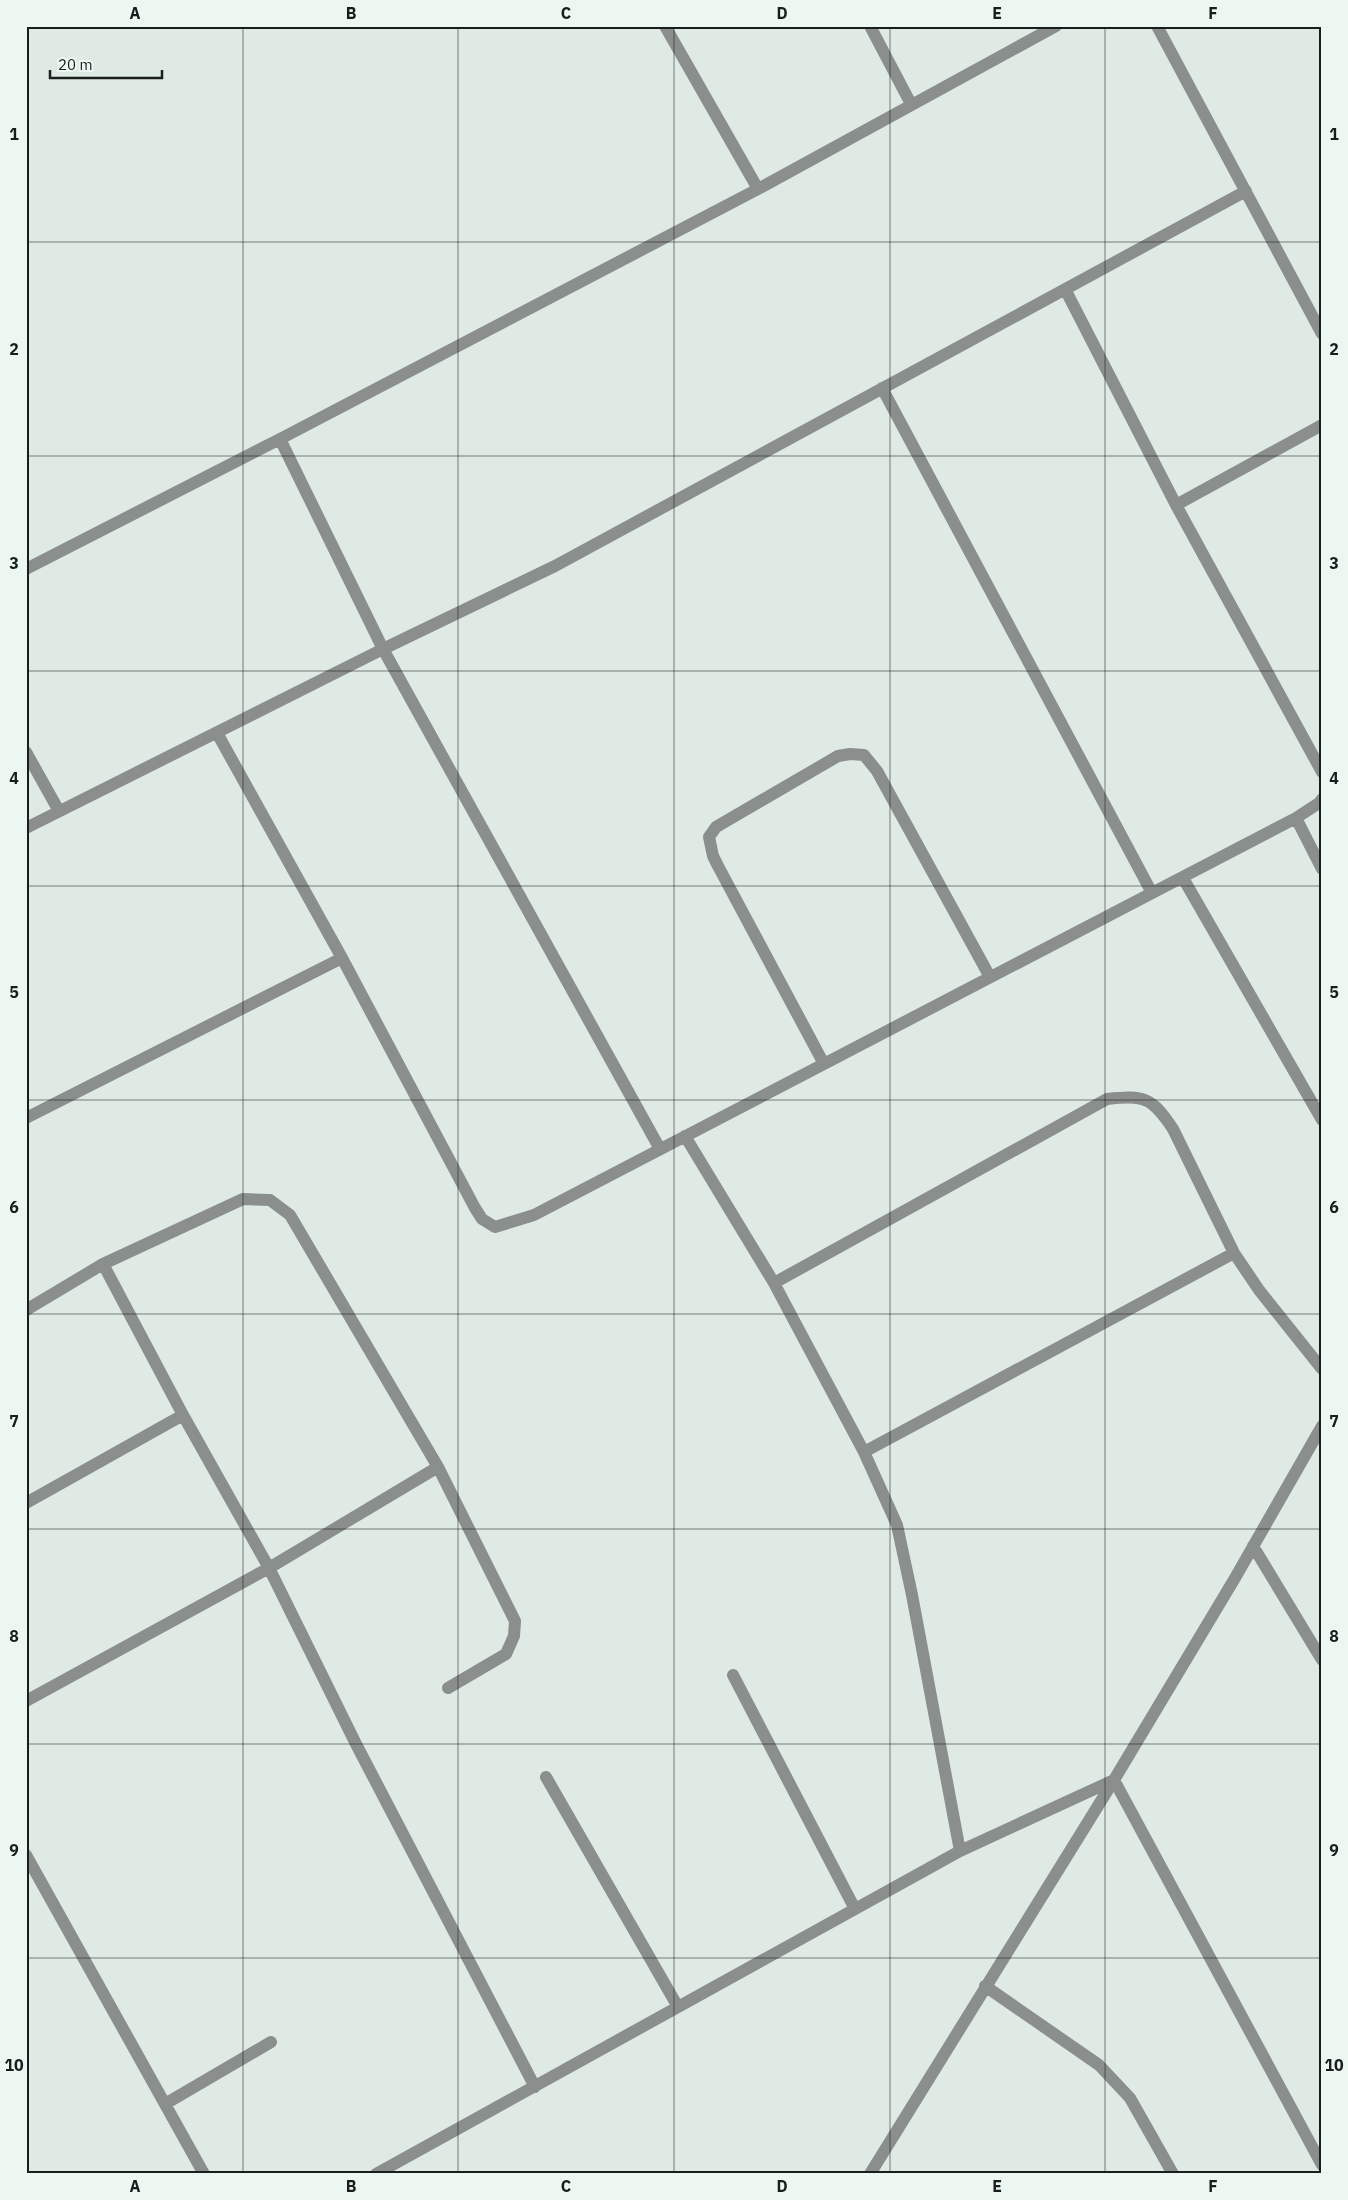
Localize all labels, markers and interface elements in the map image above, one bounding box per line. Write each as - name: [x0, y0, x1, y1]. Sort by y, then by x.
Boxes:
- text: A: [130, 3, 141, 23]
- text: B: [346, 3, 357, 23]
- text: C: [561, 3, 571, 23]
- text: D: [776, 3, 788, 23]
- text: E: [992, 3, 1002, 23]
- text: F: [1208, 3, 1218, 23]
- scale bar: [50, 48, 162, 80]
- text: 20 m: [58, 55, 93, 74]
- text: 1: [9, 124, 19, 144]
- text: 1: [1329, 124, 1339, 144]
- text: 2: [9, 339, 19, 359]
- text: 2: [1329, 339, 1339, 359]
- text: 3: [9, 553, 19, 573]
- text: 3: [1329, 553, 1339, 573]
- text: 4: [9, 768, 19, 788]
- text: 4: [1329, 768, 1339, 788]
- text: 5: [9, 982, 19, 1002]
- text: 5: [1329, 982, 1339, 1002]
- text: 6: [9, 1197, 19, 1217]
- text: 6: [1329, 1197, 1339, 1217]
- text: 7: [9, 1411, 19, 1431]
- text: 7: [1329, 1411, 1339, 1431]
- text: 8: [9, 1626, 19, 1646]
- text: 8: [1329, 1626, 1339, 1646]
- text: 9: [9, 1840, 19, 1860]
- text: 9: [1329, 1840, 1339, 1860]
- text: 10: [4, 2055, 24, 2075]
- text: 10: [1324, 2055, 1344, 2075]
- text: A: [130, 2176, 141, 2196]
- text: B: [346, 2176, 357, 2196]
- text: C: [561, 2176, 571, 2196]
- text: D: [776, 2176, 788, 2196]
- text: E: [992, 2176, 1002, 2196]
- text: F: [1208, 2176, 1218, 2196]

